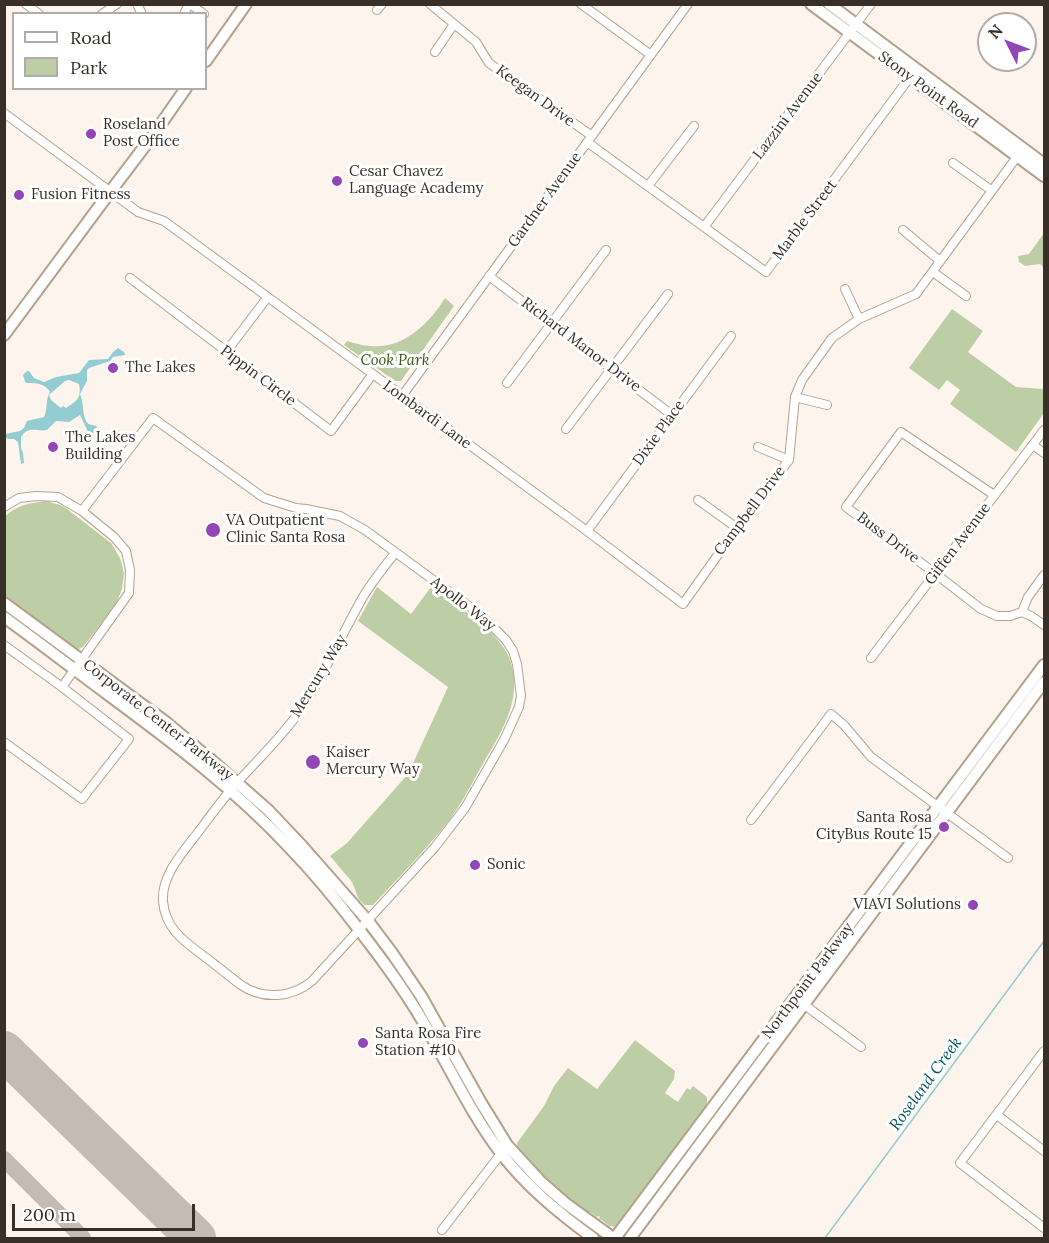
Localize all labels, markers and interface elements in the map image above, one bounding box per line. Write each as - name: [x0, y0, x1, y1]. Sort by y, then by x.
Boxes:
- legend: [12, 12, 207, 90]
- north arrow: [977, 12, 1037, 72]
- text: N: [984, 20, 1007, 43]
- text: Road: [70, 26, 112, 49]
- street label: Stony Point Road: [874, 48, 982, 132]
- text: Park: [70, 56, 107, 79]
- street label: Keegan Drive: [492, 61, 578, 131]
- street label: Lazzini Avenue: [749, 69, 827, 163]
- place label: Roseland Post Office: [103, 116, 180, 151]
- marker: Roseland Post Office: [84, 127, 98, 141]
- street label: Gardner Avenue: [504, 149, 586, 251]
- place label: Cesar Chavez Language Academy: [349, 163, 484, 198]
- marker: Cesar Chavez Language Academy: [330, 174, 344, 188]
- street label: Marble Street: [769, 177, 841, 263]
- place label: Fusion Fitness: [31, 186, 131, 204]
- marker: Fusion Fitness: [12, 188, 26, 202]
- street label: Richard Manor Drive: [518, 294, 644, 396]
- street label: Pippin Circle: [217, 342, 299, 410]
- park label: Cook Park: [360, 352, 430, 370]
- place label: The Lakes: [125, 359, 195, 377]
- marker: The Lakes: [106, 361, 120, 375]
- street label: Lombardi Lane: [379, 377, 475, 453]
- street label: Dixie Place: [629, 397, 689, 469]
- place label: The Lakes Building: [65, 429, 135, 464]
- marker: The Lakes Building: [46, 440, 60, 454]
- street label: Campbell Drive: [711, 463, 789, 559]
- street label: Giffen Avenue: [921, 499, 995, 589]
- street label: Buss Drive: [853, 509, 923, 567]
- place label: VA Outpatient Clinic Santa Rosa: [226, 512, 346, 547]
- marker: VA Outpatient Clinic Santa Rosa: [204, 521, 222, 539]
- street label: Apollo Way: [427, 573, 499, 635]
- street label: Mercury Way: [287, 631, 351, 721]
- street label: Corporate Center Parkway: [79, 656, 237, 784]
- place label: Kaiser Mercury Way: [326, 744, 420, 779]
- marker: Kaiser Mercury Way: [304, 753, 322, 771]
- place label: Santa Rosa CityBus Route 15: [816, 809, 932, 844]
- marker: Santa Rosa CityBus Route 15: [937, 820, 951, 834]
- place label: Sonic: [487, 856, 526, 874]
- marker: Sonic: [468, 858, 482, 872]
- place label: VIAVI Solutions: [853, 896, 961, 914]
- marker: VIAVI Solutions: [966, 898, 980, 912]
- street label: Northpoint Parkway: [758, 919, 858, 1043]
- place label: Santa Rosa Fire Station #10: [375, 1025, 481, 1060]
- water label: Roseland Creek: [886, 1034, 966, 1134]
- marker: Santa Rosa Fire Station #10: [356, 1036, 370, 1050]
- scale bar: [15, 1192, 198, 1230]
- text: 200 m: [23, 1203, 76, 1226]

